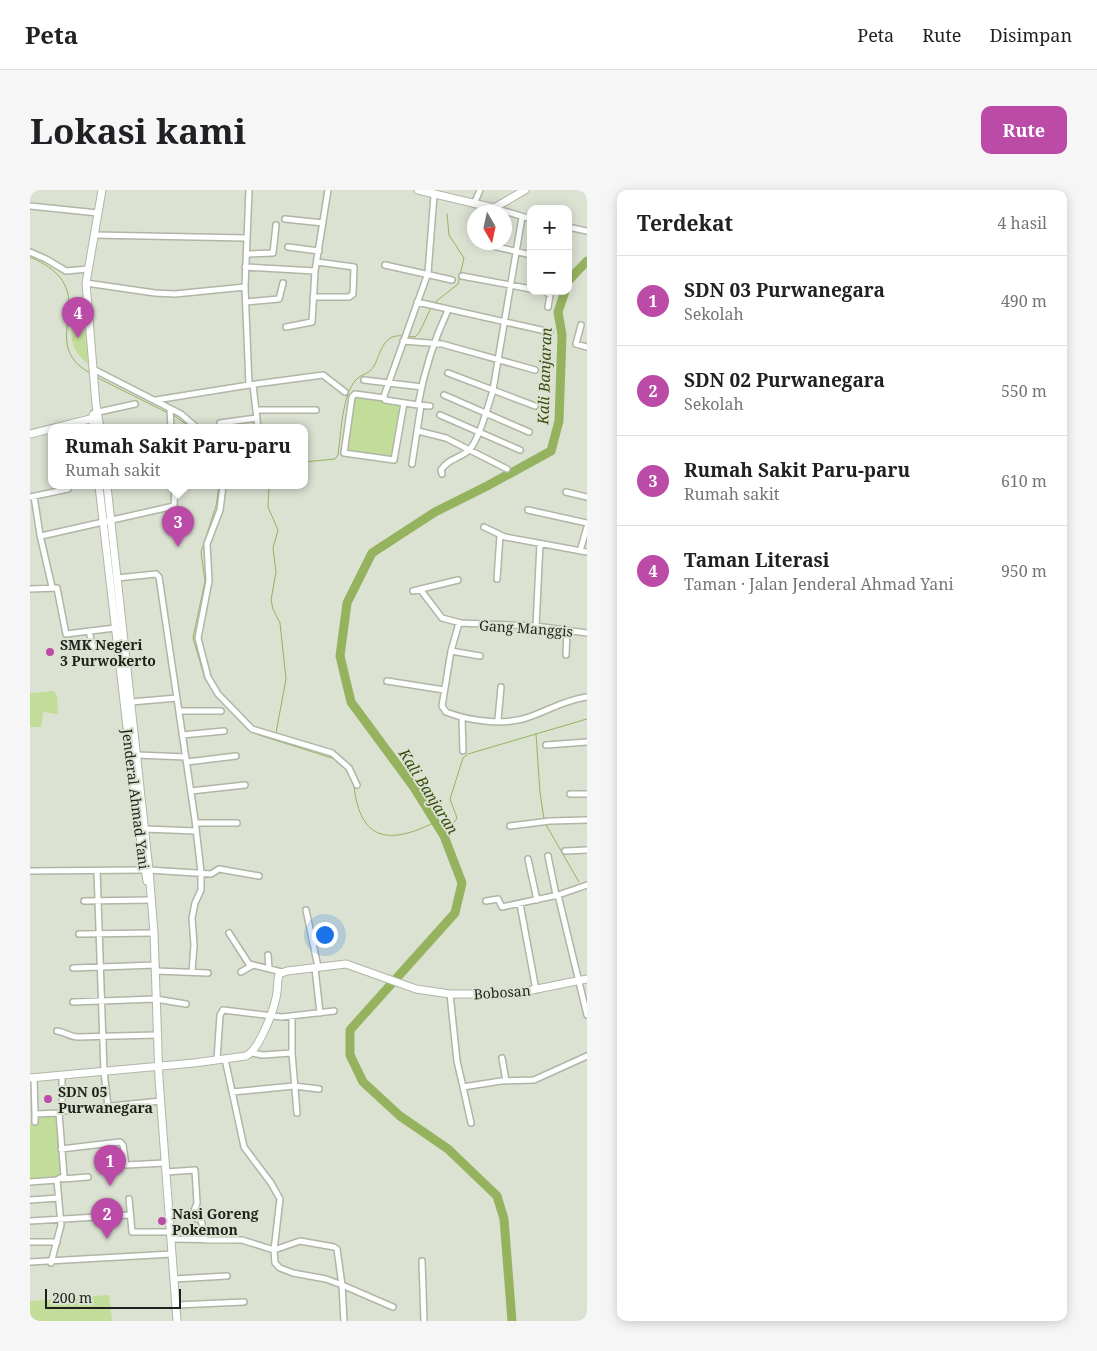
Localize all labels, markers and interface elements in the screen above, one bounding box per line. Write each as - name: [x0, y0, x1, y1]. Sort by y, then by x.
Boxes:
- text: Peta: [25, 18, 78, 51]
- text: Peta: [857, 23, 894, 47]
- text: Rute: [922, 23, 961, 47]
- text: Disimpan: [989, 23, 1072, 47]
- button: Rute: [981, 106, 1067, 154]
- text: Lokasi kami: [30, 107, 246, 154]
- north arrow: [467, 205, 512, 250]
- map controls: [527, 205, 572, 295]
- button: +: [527, 205, 572, 250]
- text: Terdekat: [637, 209, 733, 237]
- text: 4 hasil: [997, 212, 1047, 234]
- button: −: [527, 250, 572, 295]
- text: SDN 03 Purwanegara: [684, 277, 885, 303]
- text: 1: [648, 290, 658, 312]
- text: 490 m: [1001, 290, 1047, 312]
- pin: 4: [62, 297, 94, 338]
- text: Sekolah: [684, 303, 744, 325]
- water label: Kali Banjaran: [532, 327, 556, 426]
- text: SDN 02 Purwanegara: [684, 367, 885, 393]
- text: 2: [648, 380, 658, 402]
- text: 550 m: [1001, 380, 1047, 402]
- text: Sekolah: [684, 393, 744, 415]
- popup: [48, 424, 308, 489]
- text: Rumah Sakit Paru-paru: [65, 433, 291, 459]
- text: Rumah Sakit Paru-paru: [684, 457, 910, 483]
- text: Rumah sakit: [65, 459, 160, 481]
- text: 3: [648, 470, 658, 492]
- text: 610 m: [1001, 470, 1047, 492]
- text: Rumah sakit: [684, 483, 779, 505]
- pin: 3: [162, 506, 194, 547]
- text: Taman Literasi: [684, 547, 829, 573]
- text: 4: [648, 560, 658, 582]
- text: 950 m: [1001, 560, 1047, 582]
- text: Taman · Jalan Jenderal Ahmad Yani: [684, 573, 954, 595]
- street label: Gang Manggis: [478, 615, 574, 641]
- place label: SMK Negeri 3 Purwokerto: [60, 635, 156, 670]
- marker: SMK Negeri 3 Purwokerto: [44, 646, 56, 658]
- street label: Jenderal Ahmad Yani: [118, 727, 154, 871]
- water label: Kali Banjaran: [394, 744, 463, 837]
- your location: [312, 922, 338, 948]
- street label: Bobosan: [473, 981, 531, 1003]
- place label: SDN 05 Purwanegara: [58, 1082, 153, 1117]
- marker: SDN 05 Purwanegara: [42, 1093, 54, 1105]
- pin: 1: [94, 1145, 126, 1186]
- pin: 2: [91, 1198, 123, 1239]
- place label: Nasi Goreng Pokemon: [172, 1204, 259, 1239]
- marker: Nasi Goreng Pokemon: [156, 1215, 168, 1227]
- scale bar: [45, 1286, 181, 1309]
- text: 200 m: [52, 1288, 92, 1307]

